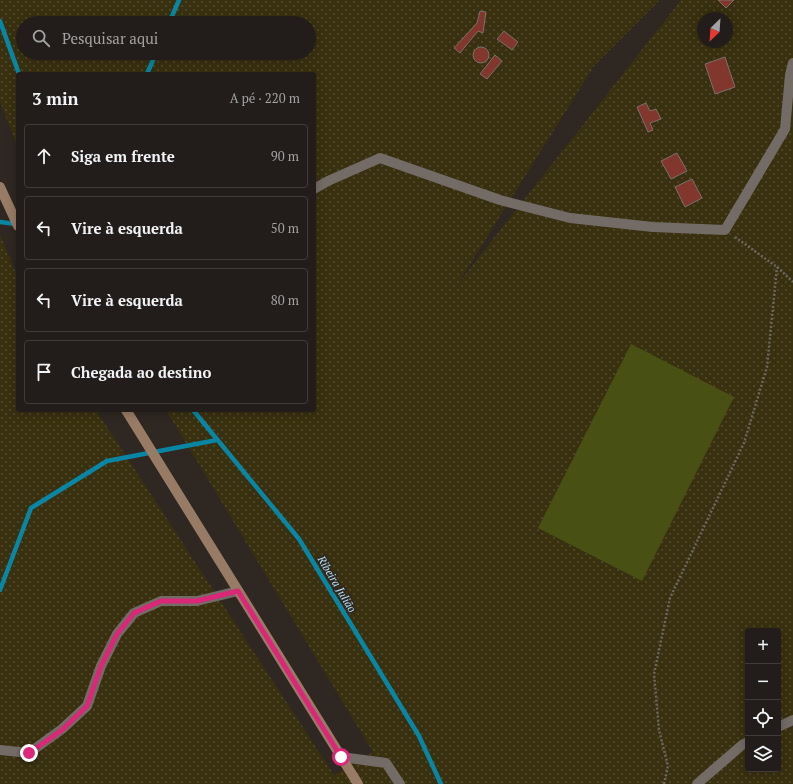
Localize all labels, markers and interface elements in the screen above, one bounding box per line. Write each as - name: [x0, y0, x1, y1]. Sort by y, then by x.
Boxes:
- north arrow: [697, 12, 733, 48]
- search box: [16, 16, 316, 60]
- icon: search: [30, 27, 52, 49]
- text: Pesquisar aqui: [62, 28, 158, 48]
- text: 3 min: [32, 87, 79, 110]
- text: A pé · 220 m: [230, 89, 300, 107]
- icon: ahead: [33, 145, 55, 167]
- text: Siga em frente: [71, 146, 175, 166]
- text: 90 m: [271, 147, 299, 165]
- icon: left: [33, 217, 55, 239]
- text: Vire à esquerda: [71, 218, 183, 238]
- text: 50 m: [271, 219, 299, 237]
- icon: left: [33, 289, 55, 311]
- text: Vire à esquerda: [71, 290, 183, 310]
- text: 80 m: [271, 291, 299, 309]
- icon: arrive: [33, 361, 55, 383]
- text: Chegada ao destino: [71, 362, 211, 382]
- water label: Ribeira Julião: [314, 552, 360, 615]
- map controls: [745, 628, 781, 772]
- button: +: [745, 628, 781, 664]
- button: −: [745, 664, 781, 700]
- button: locate: [745, 700, 781, 736]
- button: layers: [745, 736, 781, 772]
- route end: [20, 744, 38, 762]
- route start: [332, 748, 350, 766]

